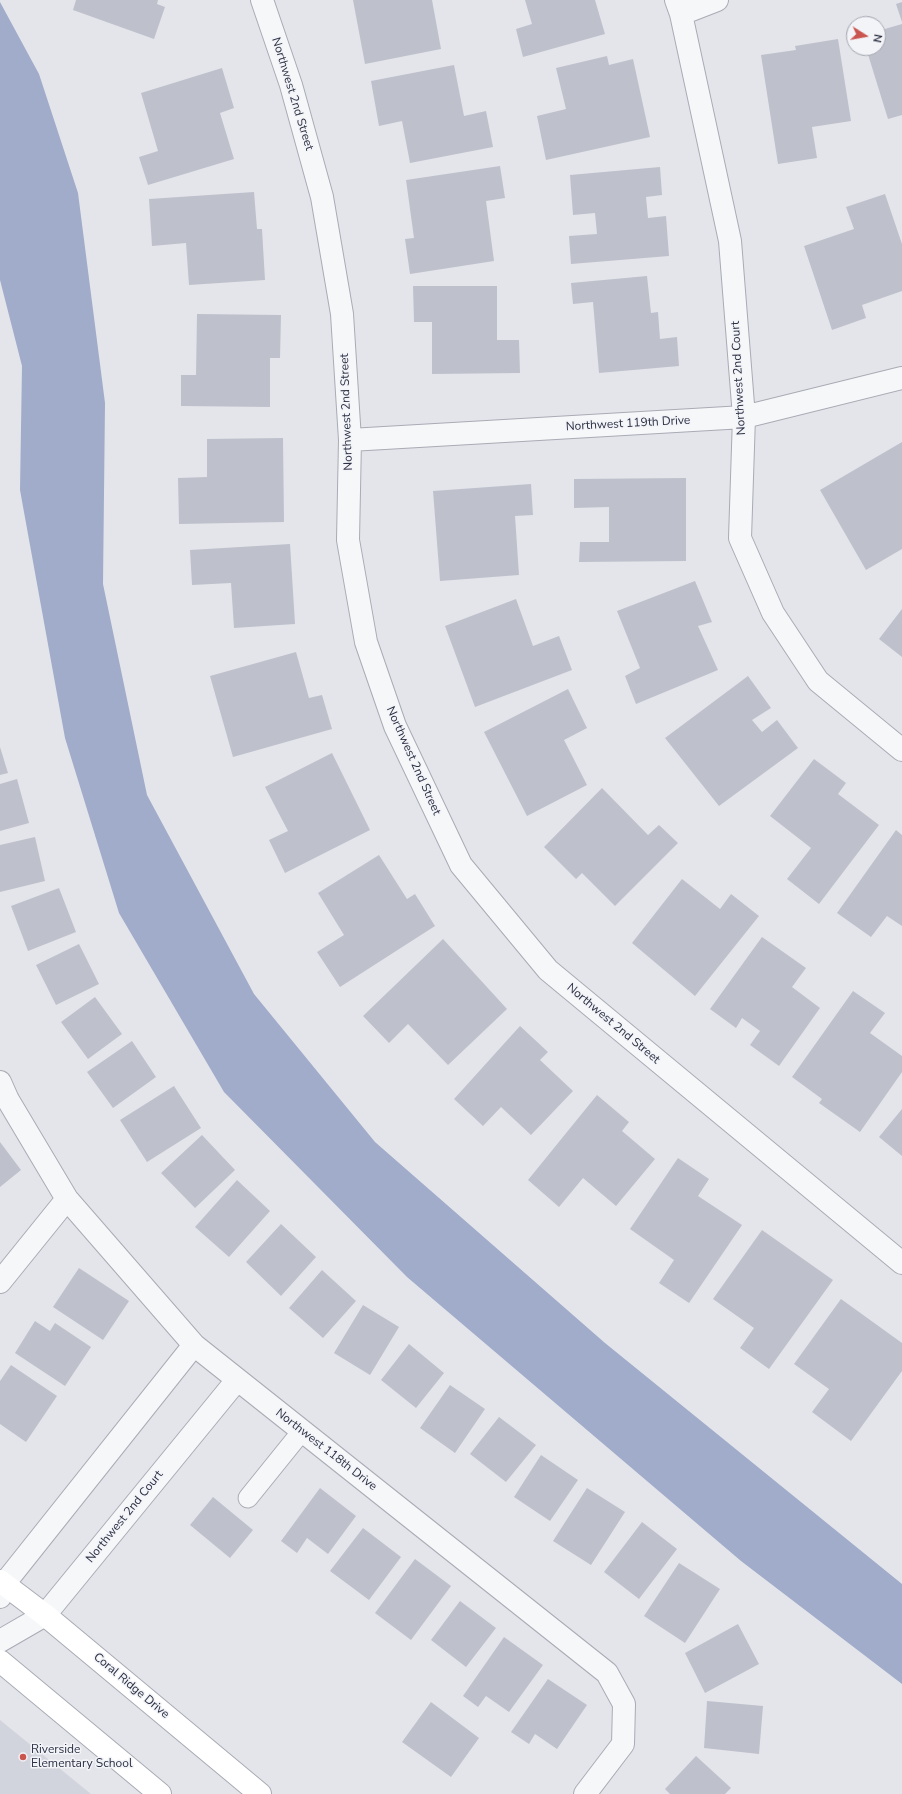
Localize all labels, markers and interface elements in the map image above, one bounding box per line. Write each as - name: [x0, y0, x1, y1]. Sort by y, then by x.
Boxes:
- north arrow: [846, 16, 886, 56]
- text: N: [869, 33, 885, 44]
- street label: Northwest 2nd Street: [268, 36, 316, 152]
- street label: Northwest 2nd Court: [729, 320, 749, 436]
- street label: Northwest 2nd Street: [338, 353, 356, 471]
- street label: Northwest 119th Drive: [565, 414, 691, 434]
- street label: Northwest 2nd Street: [383, 704, 443, 818]
- street label: Northwest 2nd Street: [563, 981, 663, 1067]
- street label: Northwest 118th Drive: [272, 1406, 380, 1494]
- street label: Northwest 2nd Court: [83, 1468, 167, 1566]
- street label: Coral Ridge Drive: [90, 1650, 172, 1722]
- place label: Riverside Elementary School: [31, 1743, 132, 1771]
- marker: Riverside Elementary School: [18, 1752, 28, 1762]

